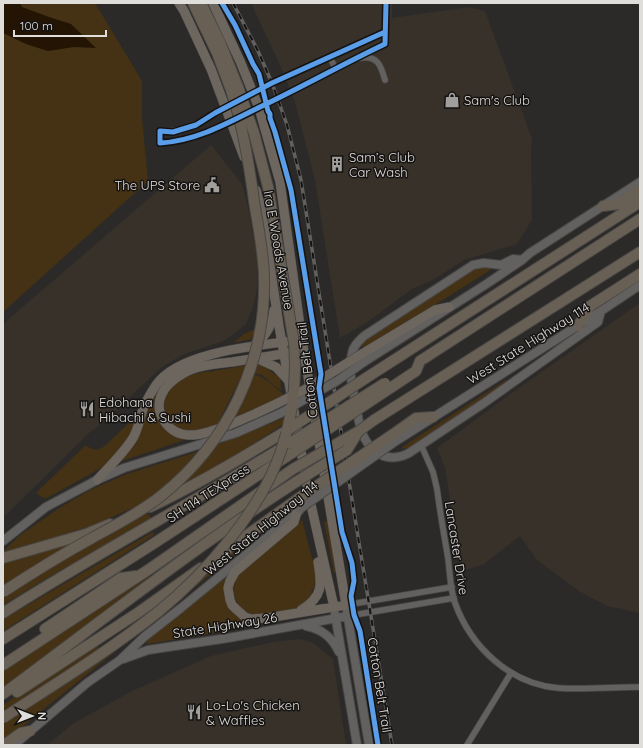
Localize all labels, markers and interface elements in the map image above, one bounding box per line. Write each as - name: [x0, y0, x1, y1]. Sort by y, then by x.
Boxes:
- scale bar: [14, 12, 106, 38]
- text: 100 m: [20, 18, 53, 33]
- shop icon: Sam's Club: [443, 91, 461, 109]
- place label: Sam's Club: [464, 92, 530, 108]
- place label: Sam’s Club Car Wash: [349, 149, 415, 180]
- building icon: Sam’s Club Car Wash: [328, 155, 346, 173]
- public building icon: The UPS Store: [203, 176, 221, 194]
- place label: The UPS Store: [114, 177, 200, 193]
- street label: Ira E Woods Avenue: [261, 189, 297, 311]
- street label: West State Highway 114: [464, 299, 592, 387]
- street label: Cotton Belt Trail: [293, 321, 321, 419]
- place label: Edohana Hibachi & Sushi: [99, 394, 191, 425]
- restaurant icon: Edohana Hibachi & Sushi: [78, 400, 96, 418]
- street label: SH 114 TEXpress: [164, 460, 252, 526]
- street label: West State Highway 114: [201, 477, 321, 579]
- street label: Lancaster Drive: [442, 500, 472, 596]
- street label: State Highway 26: [172, 609, 278, 641]
- street label: Cotton Belt Trail: [365, 636, 395, 734]
- north arrow: [12, 696, 52, 736]
- place label: Lo-Lo's Chicken & Waffles: [206, 697, 300, 728]
- restaurant icon: Lo-Lo's Chicken & Waffles: [185, 703, 203, 721]
- text: N: [35, 712, 49, 720]

